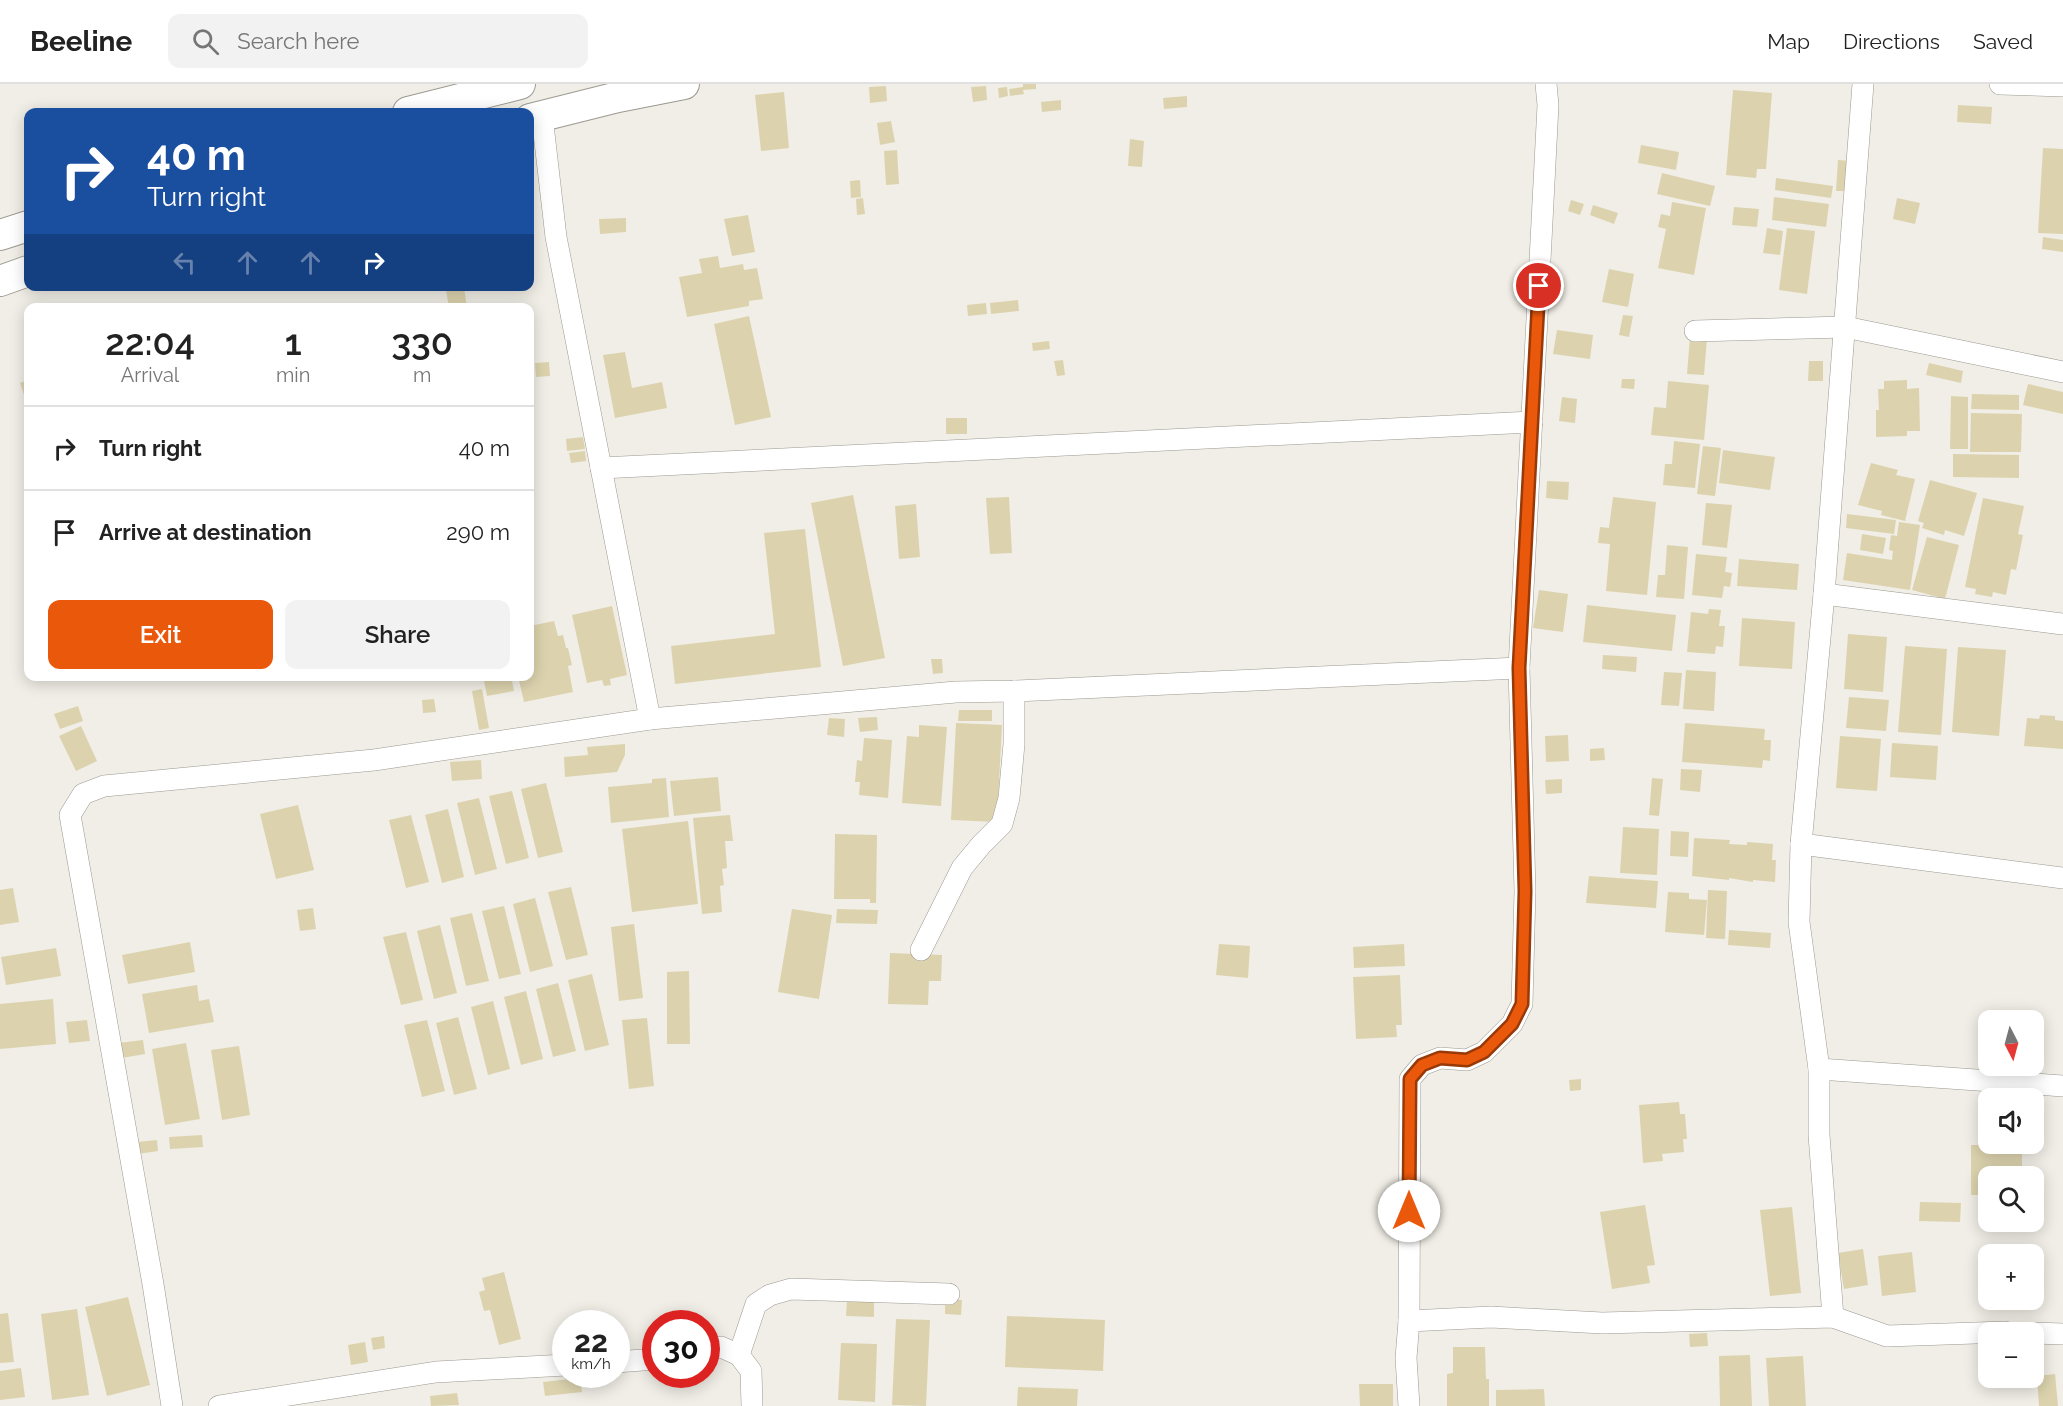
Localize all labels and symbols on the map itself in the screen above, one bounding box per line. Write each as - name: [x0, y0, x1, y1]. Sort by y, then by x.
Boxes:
- pin: [1513, 260, 1564, 311]
- north arrow: [1978, 1010, 2044, 1076]
- position arrow: [1377, 1179, 1441, 1243]
- speed limit sign: 30: [642, 1310, 720, 1388]

